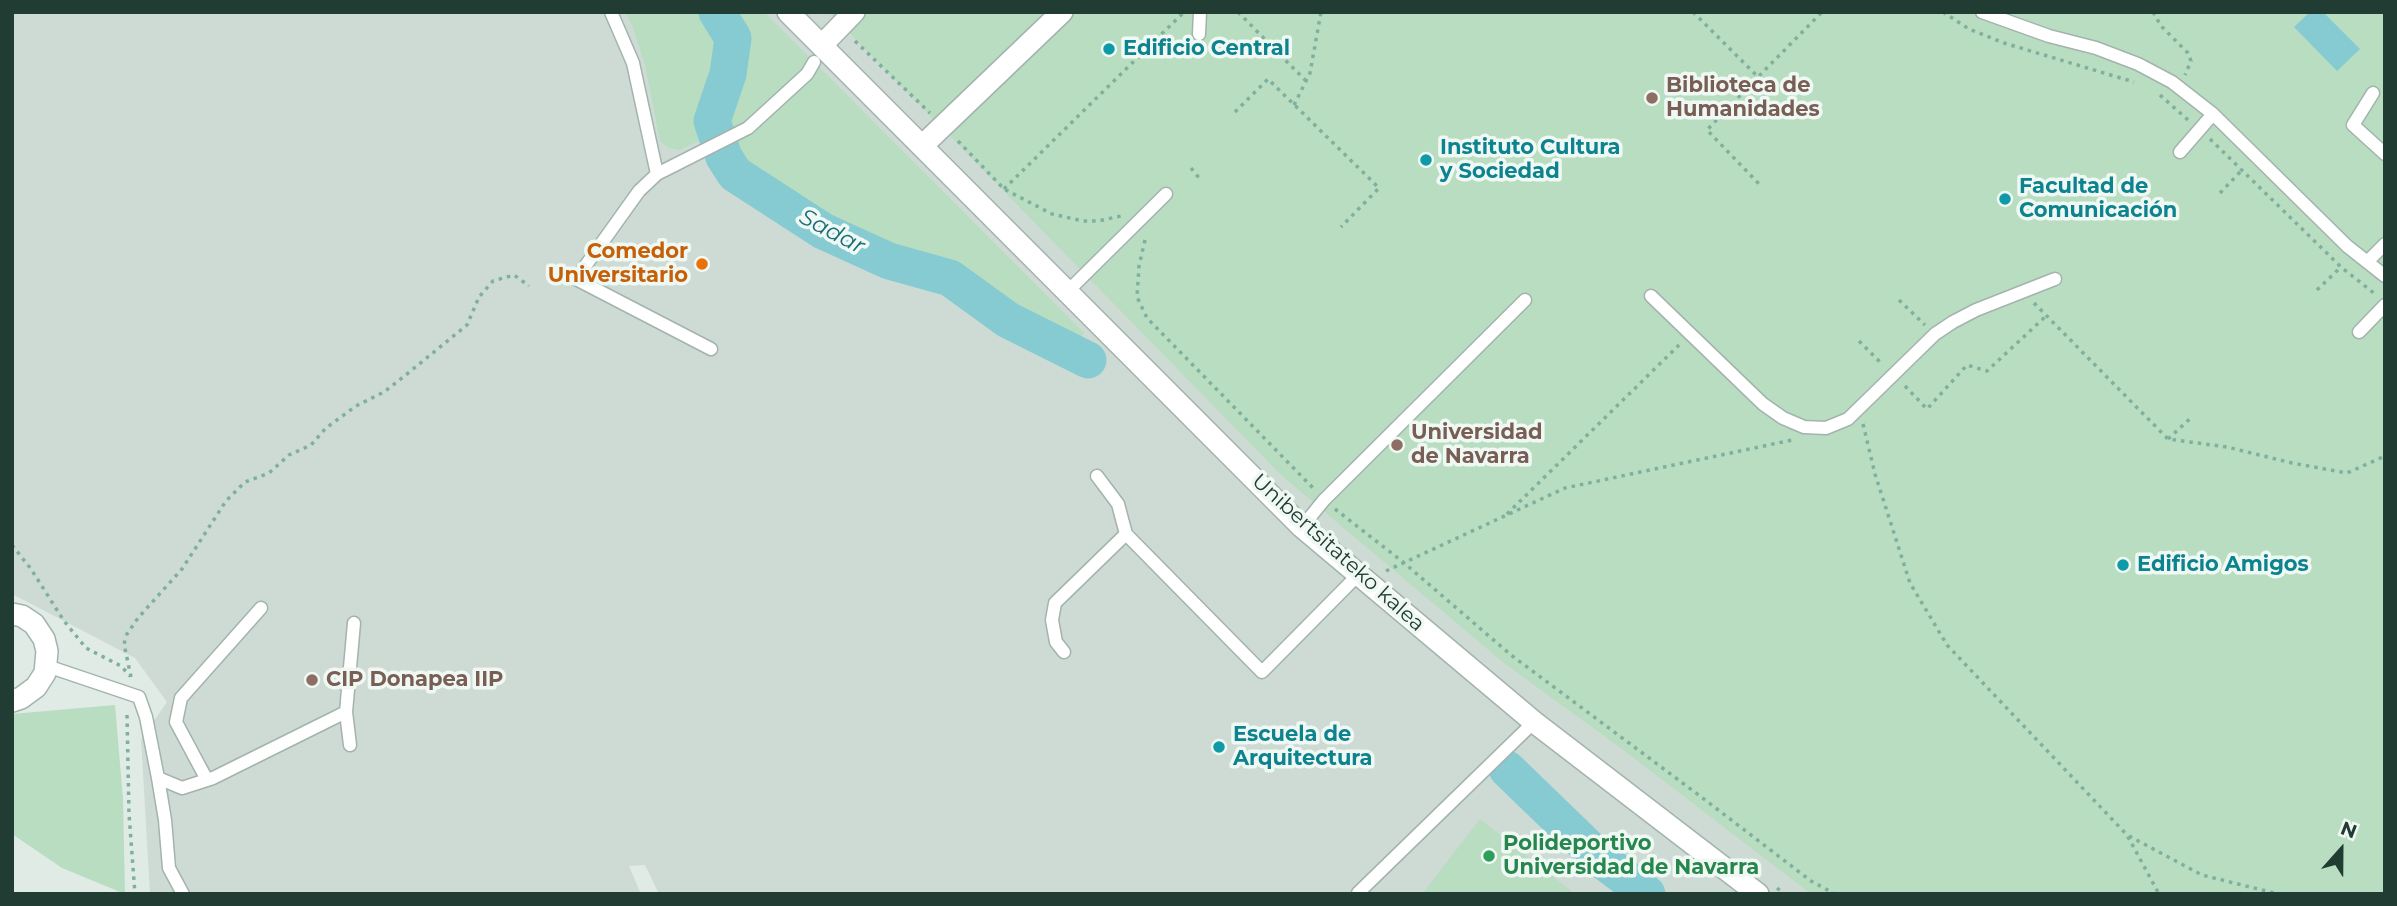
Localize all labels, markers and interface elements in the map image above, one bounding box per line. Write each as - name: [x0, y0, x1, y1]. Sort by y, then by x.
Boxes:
- place label: Edificio Central: [1123, 36, 1290, 62]
- marker: Edificio Central: [1101, 41, 1117, 57]
- place label: Biblioteca de Humanidades: [1666, 73, 1820, 123]
- marker: Biblioteca de Humanidades: [1644, 90, 1660, 106]
- place label: Instituto Cultura y Sociedad: [1440, 135, 1620, 185]
- marker: Instituto Cultura y Sociedad: [1418, 152, 1434, 168]
- place label: Facultad de Comunicación: [2019, 174, 2177, 224]
- marker: Facultad de Comunicación: [1997, 191, 2013, 207]
- water label: Sadar: [795, 203, 869, 261]
- place label: Comedor Universitario: [548, 239, 688, 289]
- marker: Comedor Universitario: [694, 256, 710, 272]
- place label: Universidad de Navarra: [1411, 420, 1543, 470]
- marker: Universidad de Navarra: [1389, 437, 1405, 453]
- street label: Unibertsitateko kalea: [1246, 469, 1430, 637]
- place label: Edificio Amigos: [2137, 552, 2309, 578]
- marker: Edificio Amigos: [2115, 557, 2131, 573]
- place label: CIP Donapea IIP: [326, 667, 503, 693]
- marker: CIP Donapea IIP: [304, 672, 320, 688]
- place label: Escuela de Arquitectura: [1233, 722, 1373, 772]
- marker: Escuela de Arquitectura: [1211, 739, 1227, 755]
- north arrow: [2306, 815, 2376, 885]
- text: N: [2337, 816, 2360, 843]
- place label: Polideportivo Universidad de Navarra: [1503, 831, 1759, 881]
- marker: Polideportivo Universidad de Navarra: [1481, 848, 1497, 864]

